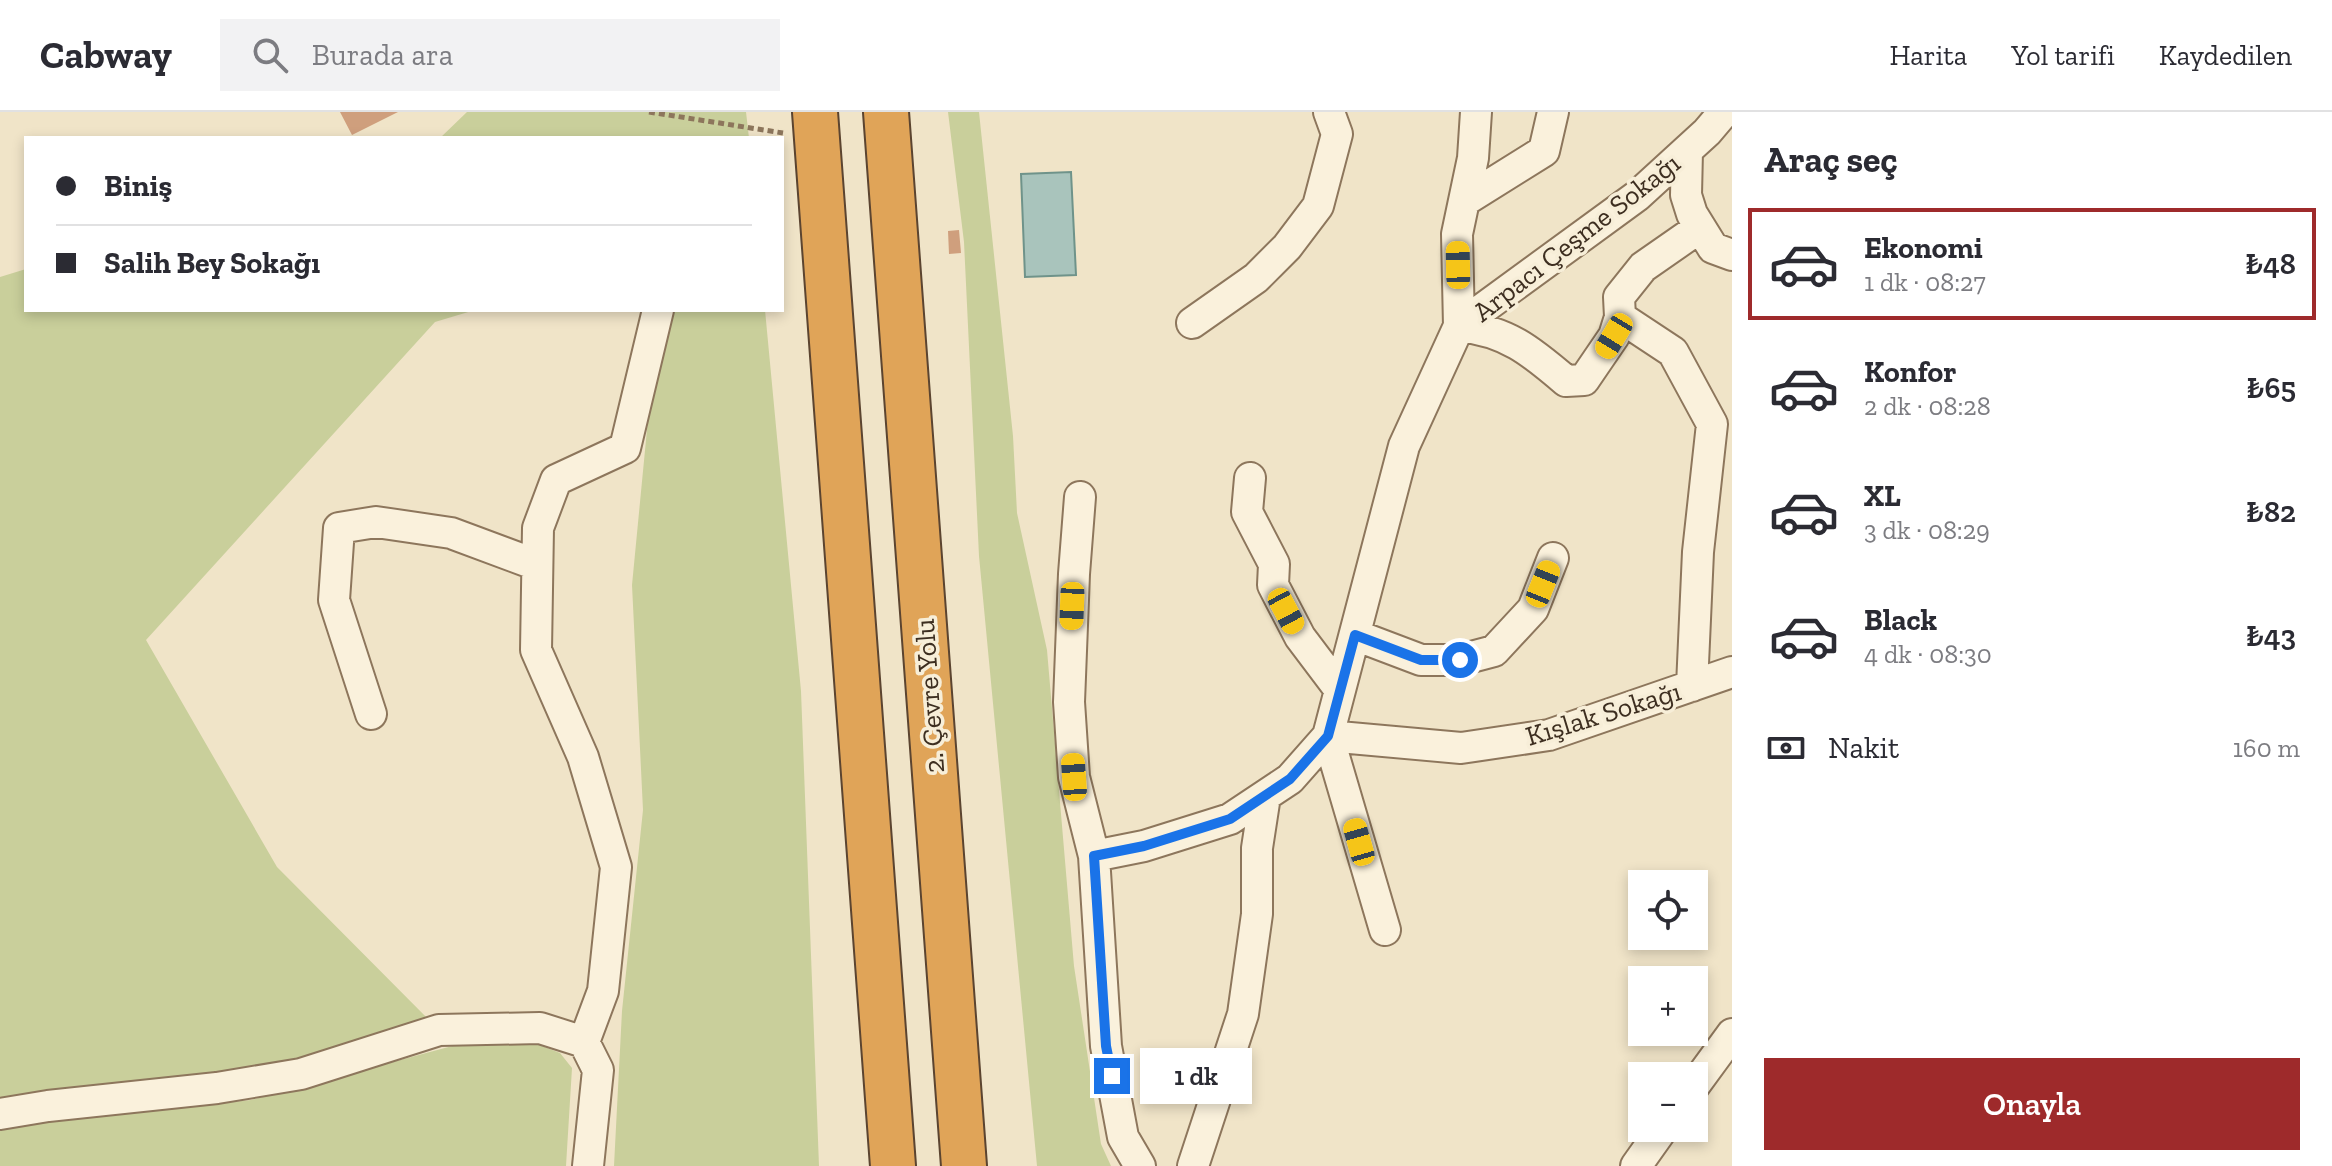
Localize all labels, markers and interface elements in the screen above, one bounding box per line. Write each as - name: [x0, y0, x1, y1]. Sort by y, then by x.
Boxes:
- search box: [220, 19, 780, 91]
- text: Cabway: [40, 32, 172, 78]
- icon: search: [248, 33, 292, 77]
- text: Burada ara: [312, 37, 453, 73]
- text: Harita: [1889, 39, 1967, 72]
- text: Yol tarifi: [2011, 39, 2115, 72]
- text: Kaydedilen: [2159, 39, 2292, 72]
- text: Araç seç: [1764, 138, 1897, 181]
- street label: Arpacı Çeşme Sokağı: [1466, 146, 1687, 328]
- text: Biniş: [104, 168, 172, 204]
- icon: car: [1768, 228, 1840, 300]
- text: Ekonomi: [1864, 230, 1983, 266]
- car: [1446, 241, 1470, 289]
- text: Salih Bey Sokağı: [104, 245, 320, 281]
- text: ₺48: [2245, 246, 2296, 282]
- text: 1 dk · 08:27: [1864, 266, 1986, 298]
- car: [1591, 309, 1637, 363]
- icon: car: [1768, 352, 1840, 424]
- text: Konfor: [1864, 354, 1956, 390]
- text: ₺65: [2246, 370, 2296, 406]
- text: 2 dk · 08:28: [1864, 390, 1991, 422]
- icon: car: [1768, 476, 1840, 548]
- text: XL: [1864, 478, 1901, 514]
- text: ₺82: [2246, 494, 2296, 530]
- text: 3 dk · 08:29: [1864, 514, 1990, 546]
- car: [1523, 557, 1563, 611]
- car: [1059, 582, 1085, 630]
- car: [1264, 584, 1308, 638]
- icon: car: [1768, 600, 1840, 672]
- text: Black: [1864, 602, 1937, 638]
- street label: 2. Çevre Yolu: [908, 617, 951, 774]
- text: ₺43: [2246, 618, 2296, 654]
- text: 4 dk · 08:30: [1864, 638, 1992, 670]
- route start: [1442, 642, 1478, 678]
- street label: Kışlak Sokağı: [1522, 674, 1685, 753]
- icon: cash: [1764, 726, 1808, 770]
- text: Nakit: [1828, 730, 1899, 766]
- text: 160 m: [2233, 732, 2300, 764]
- car: [1060, 752, 1088, 802]
- car: [1341, 816, 1377, 868]
- map controls: [1628, 870, 1708, 1142]
- button: locate: [1628, 870, 1708, 950]
- button: +: [1628, 966, 1708, 1046]
- callout: 1 dk: [1140, 1048, 1252, 1104]
- route end: [1094, 1058, 1130, 1094]
- button: Onayla: [1764, 1058, 2300, 1150]
- text: 1 dk: [1174, 1060, 1218, 1092]
- button: −: [1628, 1062, 1708, 1142]

